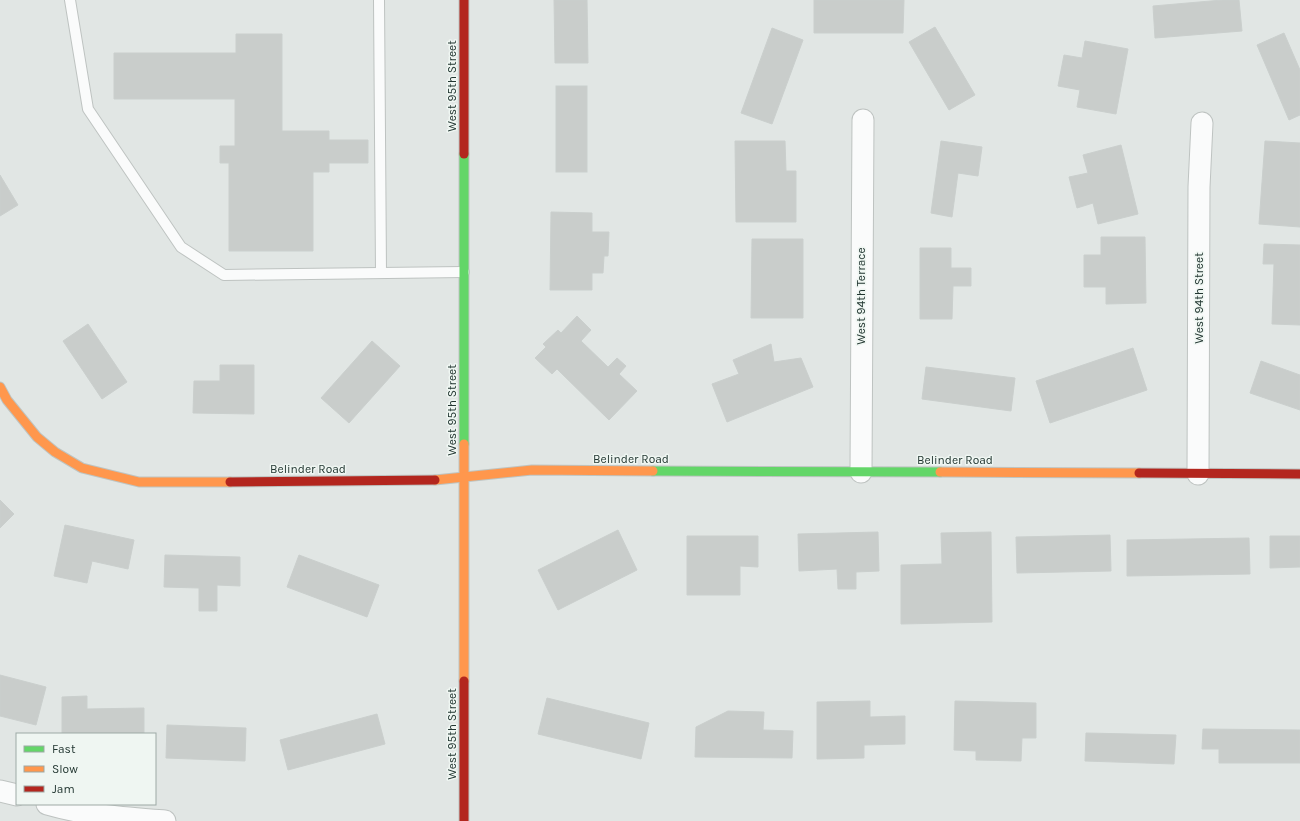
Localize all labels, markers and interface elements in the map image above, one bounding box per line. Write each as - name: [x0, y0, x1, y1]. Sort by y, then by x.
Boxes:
- street label: West 95th Street: [445, 40, 459, 132]
- street label: West 94th Terrace: [854, 247, 868, 345]
- street label: West 94th Street: [1192, 252, 1206, 344]
- street label: West 95th Street: [445, 364, 459, 456]
- street label: Belinder Road: [593, 452, 669, 466]
- street label: Belinder Road: [917, 453, 993, 467]
- street label: Belinder Road: [270, 462, 346, 476]
- street label: West 95th Street: [445, 688, 459, 780]
- legend: [16, 733, 156, 805]
- text: Fast: [52, 742, 76, 756]
- text: Slow: [52, 762, 78, 776]
- text: Jam: [52, 782, 75, 796]

